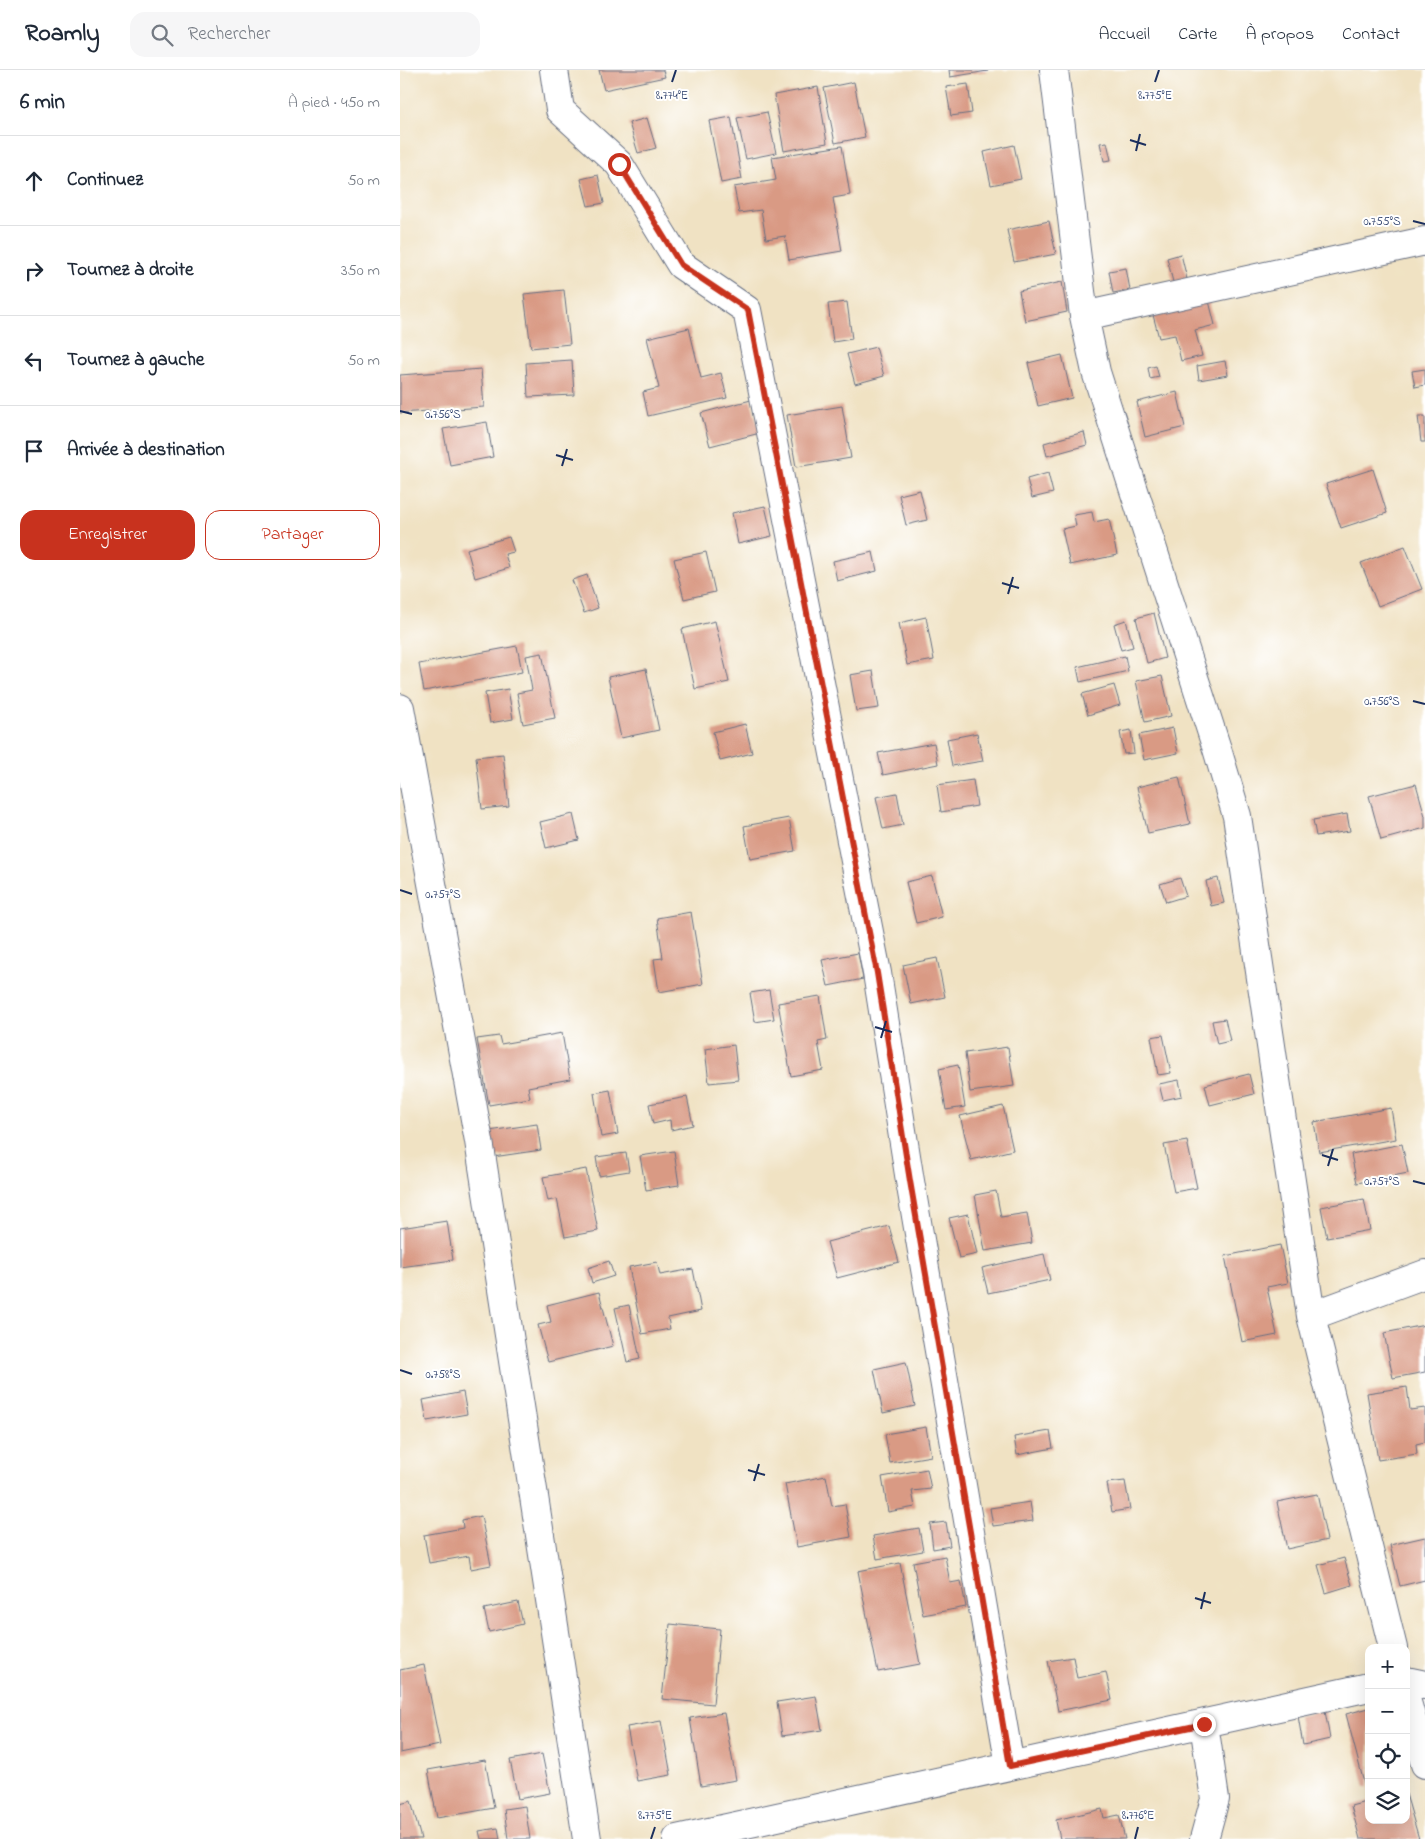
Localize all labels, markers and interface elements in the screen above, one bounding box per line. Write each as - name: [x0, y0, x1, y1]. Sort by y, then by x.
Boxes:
- search box: [130, 12, 480, 57]
- text: Roamly: [25, 17, 100, 52]
- icon: search: [148, 21, 176, 49]
- text: Rechercher: [188, 21, 270, 48]
- text: Accueil: [1098, 22, 1150, 48]
- text: Carte: [1178, 22, 1217, 48]
- text: À propos: [1245, 22, 1314, 48]
- text: Contact: [1342, 22, 1400, 48]
- text: 8.774°E: [656, 87, 688, 105]
- text: 8.775°E: [1138, 87, 1172, 105]
- text: 6 min: [20, 88, 65, 118]
- text: À pied · 450 m: [288, 91, 380, 115]
- route start: [608, 153, 631, 176]
- icon: ahead: [20, 167, 48, 195]
- text: Continuez: [67, 167, 143, 194]
- text: 50 m: [348, 169, 380, 193]
- text: 0.755°S: [1363, 213, 1401, 231]
- icon: right: [20, 257, 48, 285]
- text: Tournez à droite: [67, 257, 193, 284]
- text: 350 m: [341, 259, 380, 283]
- icon: left: [20, 347, 48, 375]
- text: Tournez à gauche: [67, 347, 204, 374]
- text: 50 m: [348, 349, 380, 373]
- text: 0.756°S: [425, 406, 461, 424]
- icon: arrive: [20, 437, 48, 465]
- text: Arrivée à destination: [67, 437, 225, 464]
- button: Enregistrer: [20, 510, 195, 560]
- button: Partager: [205, 510, 380, 560]
- text: 0.756°S: [1364, 693, 1400, 711]
- text: 0.757°S: [425, 886, 461, 904]
- text: 0.757°S: [1364, 1173, 1400, 1191]
- text: 0.758°S: [426, 1366, 461, 1384]
- map controls: [1365, 1644, 1410, 1824]
- button: +: [1365, 1644, 1410, 1689]
- button: −: [1365, 1689, 1410, 1734]
- route end: [1193, 1713, 1216, 1736]
- button: locate: [1365, 1734, 1410, 1779]
- button: layers: [1365, 1779, 1410, 1824]
- text: 8.775°E: [638, 1807, 672, 1825]
- text: 8.776°E: [1122, 1807, 1154, 1825]

